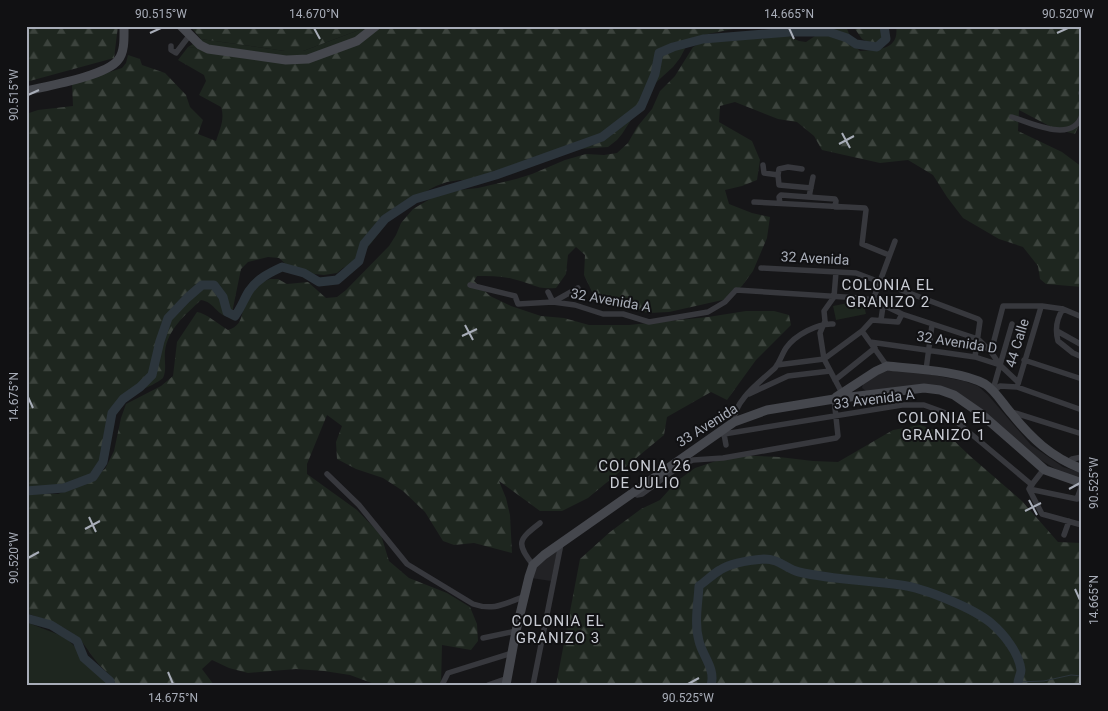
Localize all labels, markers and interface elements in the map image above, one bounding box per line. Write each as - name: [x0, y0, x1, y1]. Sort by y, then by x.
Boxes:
- text: 90.515°W: [135, 7, 187, 21]
- text: 14.670°N: [289, 7, 339, 21]
- text: 14.665°N: [764, 7, 814, 21]
- text: 90.520°W: [1042, 7, 1094, 21]
- text: 90.515°W: [7, 69, 21, 121]
- street label: 32 Avenida: [780, 248, 850, 268]
- district label: COLONIA EL GRANIZO 2: [841, 276, 935, 311]
- street label: 32 Avenida A: [570, 285, 652, 315]
- street label: 44 Calle: [1002, 317, 1032, 369]
- street label: 32 Avenida D: [916, 328, 998, 356]
- text: 14.675°N: [7, 372, 21, 422]
- street label: 33 Avenida A: [833, 386, 915, 412]
- street label: 33 Avenida: [674, 400, 740, 450]
- district label: COLONIA EL GRANIZO 1: [897, 409, 991, 444]
- district label: COLONIA 26 DE JULIO: [598, 457, 692, 492]
- text: 90.525°W: [1087, 457, 1101, 509]
- text: 90.520°W: [7, 532, 21, 584]
- text: 14.665°N: [1087, 575, 1101, 625]
- district label: COLONIA EL GRANIZO 3: [511, 612, 605, 647]
- text: 14.675°N: [148, 691, 198, 705]
- text: 90.525°W: [662, 691, 714, 705]

